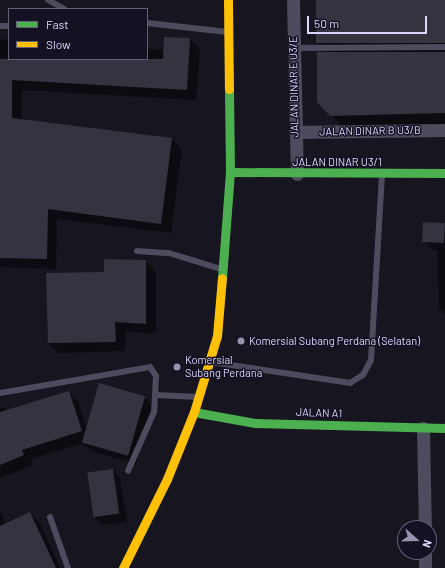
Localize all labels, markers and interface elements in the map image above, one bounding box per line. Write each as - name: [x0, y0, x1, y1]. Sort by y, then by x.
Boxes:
- legend: [8, 8, 148, 60]
- scale bar: [309, 8, 429, 34]
- text: 50 m: [314, 16, 339, 30]
- text: Fast: [46, 17, 69, 31]
- street label: JALAN DINAR E U3/E: [287, 36, 301, 138]
- text: Slow: [46, 37, 71, 51]
- street label: JALAN DINAR B U3/B: [319, 124, 421, 138]
- street label: JALAN DINAR U3/1: [292, 155, 382, 169]
- place label: Komersial Subang Perdana (Selatan): [249, 334, 420, 348]
- marker: Komersial Subang Perdana (Selatan): [236, 336, 246, 346]
- place label: Komersial Subang Perdana: [185, 354, 262, 380]
- marker: Komersial Subang Perdana: [172, 362, 182, 372]
- street label: JALAN A1: [296, 406, 342, 420]
- north arrow: [397, 520, 437, 560]
- text: N: [420, 538, 435, 550]

